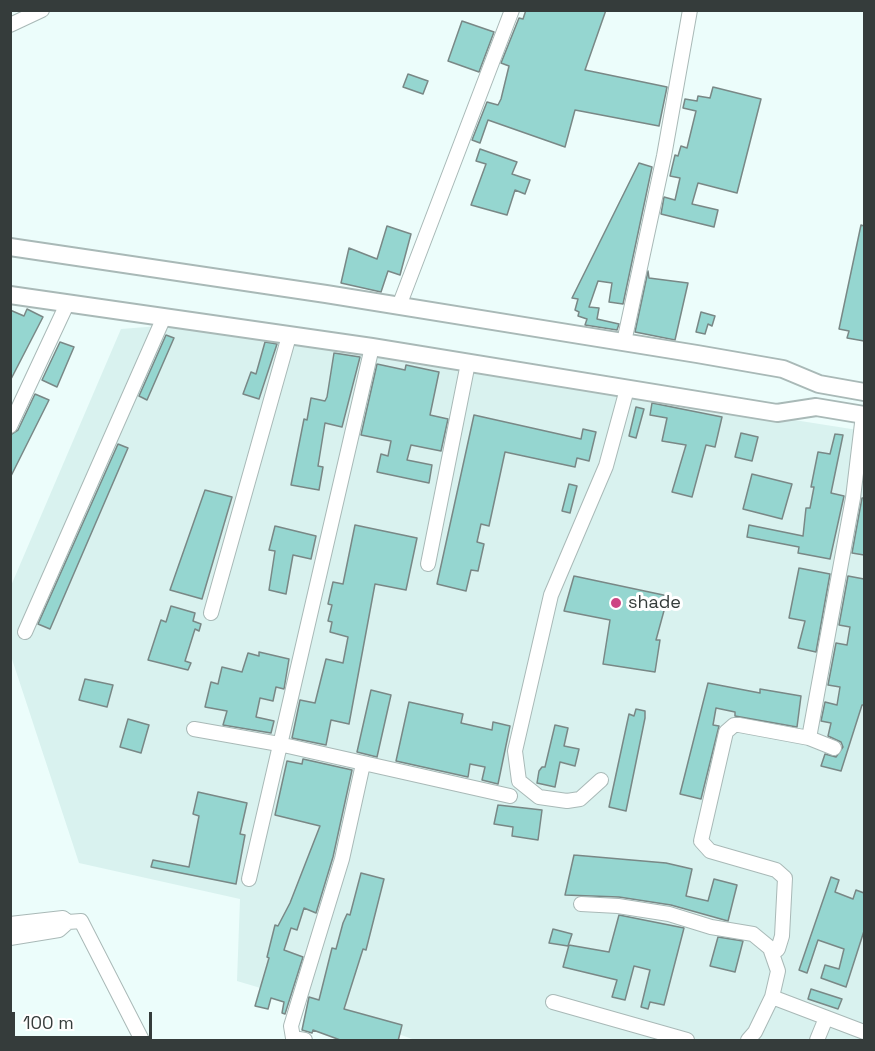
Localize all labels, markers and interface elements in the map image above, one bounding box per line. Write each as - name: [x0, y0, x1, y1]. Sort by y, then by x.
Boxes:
- place label: shade: [628, 592, 681, 614]
- marker: shade: [609, 596, 623, 610]
- scale bar: [15, 1000, 154, 1038]
- text: 100 m: [23, 1011, 74, 1034]

